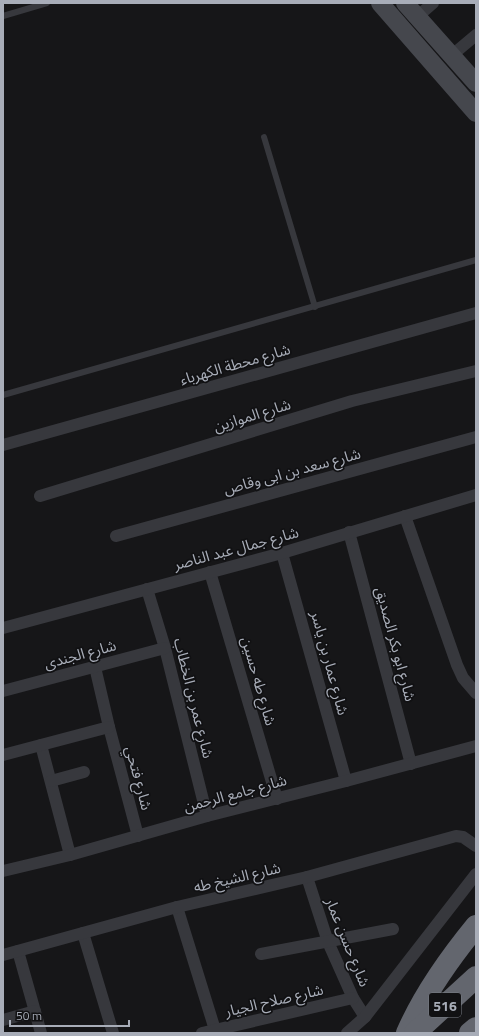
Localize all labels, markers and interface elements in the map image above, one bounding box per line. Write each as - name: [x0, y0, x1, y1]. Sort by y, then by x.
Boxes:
- street label: شارع محطة الكهرباء: [177, 337, 293, 392]
- street label: شارع الموازين: [210, 392, 294, 439]
- street label: شارع سعد بن ابى وقاص: [221, 442, 364, 501]
- street label: شارع جمال عبد الناصر: [170, 520, 302, 577]
- street label: شارع ابو بكر الصديق: [369, 584, 422, 704]
- street label: شارع عمار بن ياسر: [304, 607, 355, 718]
- street label: شارع الجندى: [41, 633, 119, 676]
- street label: شارع طه حسين: [234, 634, 283, 729]
- street label: شارع عمر بن الخطاب: [167, 635, 220, 761]
- street label: شارع فتحي: [118, 743, 159, 813]
- street label: شارع جامع الرحمن: [181, 768, 290, 819]
- street label: شارع الشيخ طه: [191, 856, 283, 899]
- street label: شارع حسن عمار: [318, 893, 376, 991]
- street label: شارع صلاح الجيار: [221, 977, 326, 1024]
- road number: 516: [429, 993, 461, 1017]
- scale bar: [10, 1002, 129, 1028]
- text: 50 m: [16, 1006, 42, 1025]

